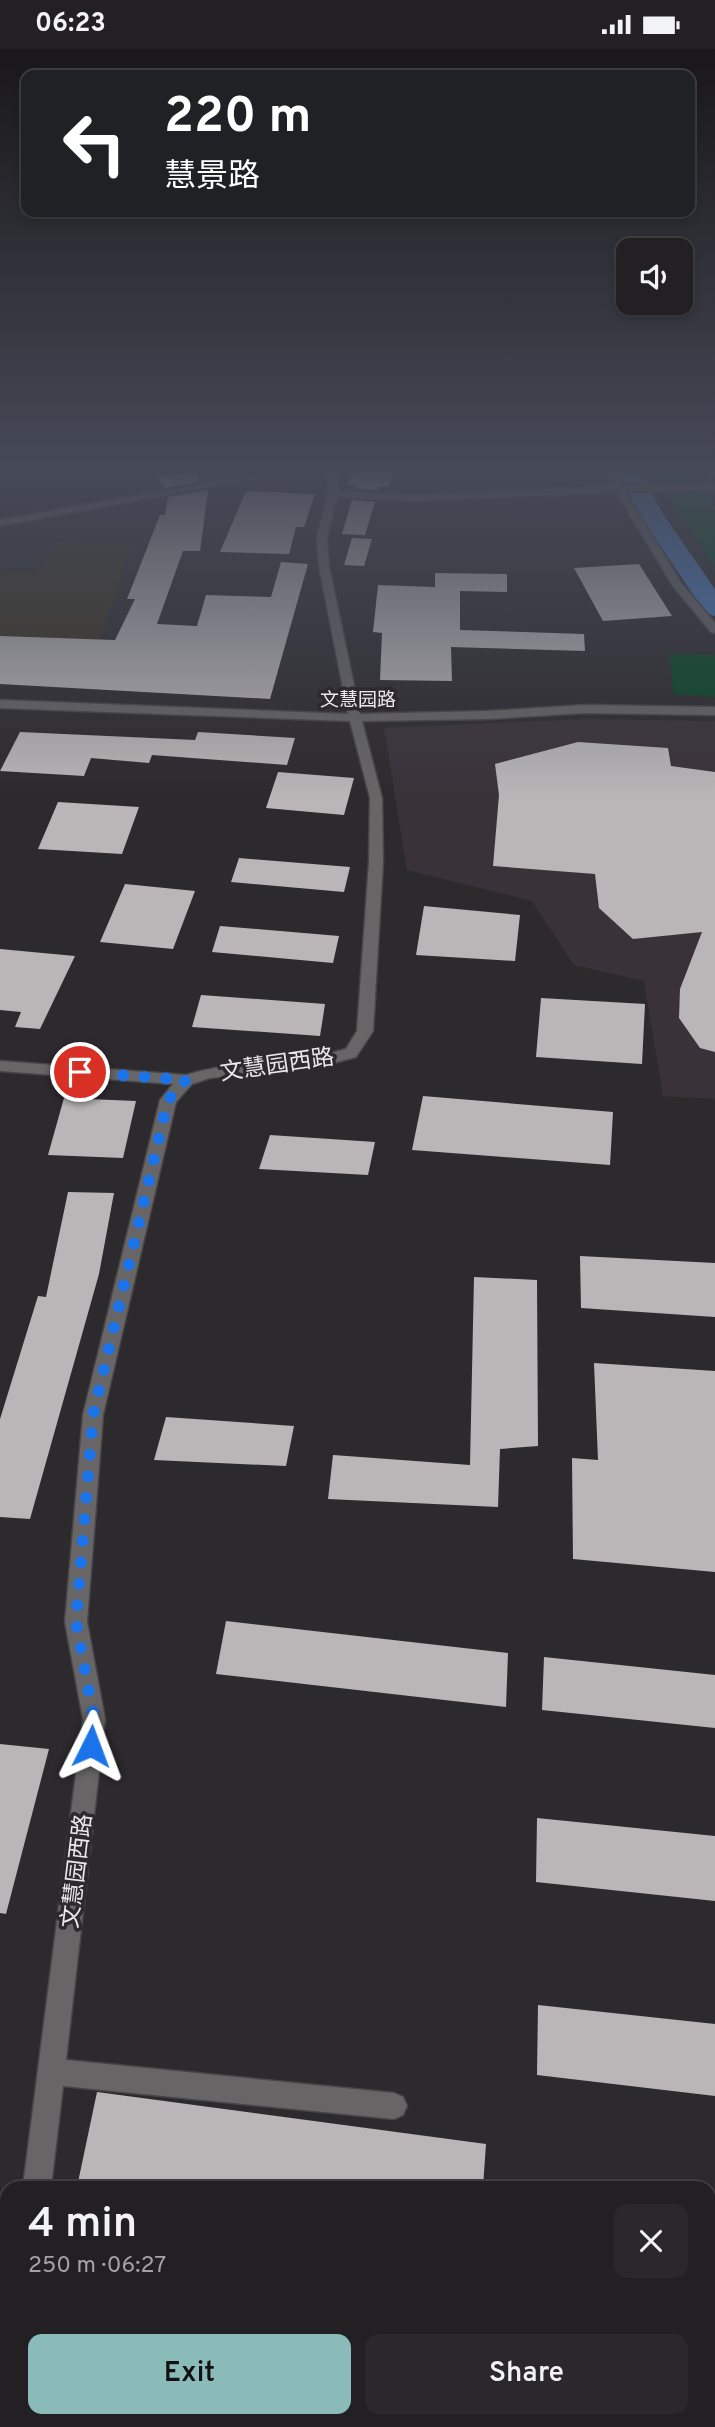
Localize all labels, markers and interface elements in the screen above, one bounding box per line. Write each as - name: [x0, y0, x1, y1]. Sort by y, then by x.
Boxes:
- text: 06:23: [35, 8, 106, 41]
- text: 220 m: [164, 88, 311, 150]
- icon: left: [49, 98, 140, 189]
- text: 慧景路: [164, 158, 260, 198]
- map controls: [616, 238, 693, 315]
- button: sound: [616, 238, 693, 315]
- street label: 文慧园路: [320, 689, 396, 713]
- pin: [50, 1042, 110, 1102]
- street label: 文慧园西路: [218, 1044, 336, 1089]
- icon: arrive: [61, 1053, 99, 1091]
- position arrow: [54, 1709, 128, 1783]
- street label: 文慧园西路: [57, 1812, 100, 1930]
- text: 4 min: [28, 2199, 137, 2252]
- button: close: [614, 2204, 688, 2278]
- text: 250 m · 06:27: [28, 2252, 166, 2281]
- button: Exit: [28, 2334, 351, 2414]
- button: Share: [365, 2334, 688, 2414]

